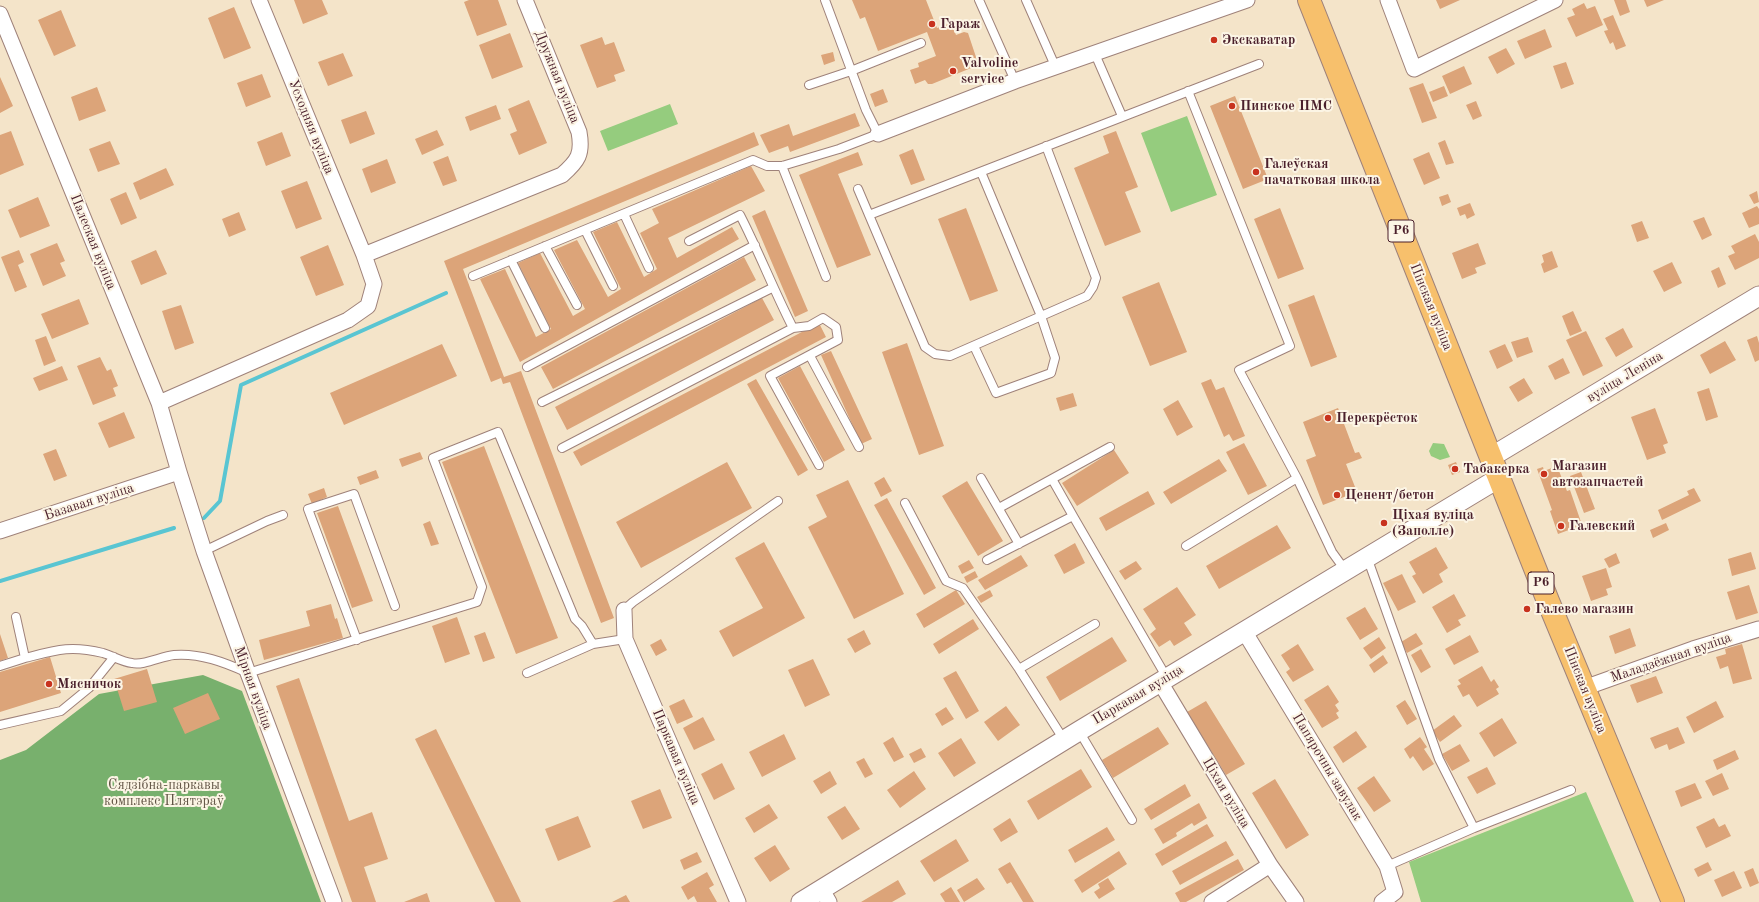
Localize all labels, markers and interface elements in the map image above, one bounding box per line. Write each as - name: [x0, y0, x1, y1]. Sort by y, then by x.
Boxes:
- place label: Гараж: [940, 16, 980, 32]
- marker: Гараж: [927, 19, 937, 29]
- street label: Дружная вуліца: [531, 28, 583, 126]
- place label: Экскаватар: [1222, 32, 1295, 48]
- marker: Экскаватар: [1209, 35, 1219, 45]
- place label: Valvoline service: [961, 55, 1018, 88]
- marker: Valvoline service: [948, 66, 958, 76]
- street label: Усходняя вуліца: [284, 77, 338, 177]
- place label: Пинское ПМС: [1240, 98, 1332, 114]
- marker: Пинское ПМС: [1227, 101, 1237, 111]
- place label: Галеўская пачатковая школа: [1264, 156, 1380, 188]
- marker: Галеўская пачатковая школа: [1251, 167, 1261, 177]
- street label: Палеская вуліца: [66, 192, 120, 292]
- road number: Р6: [1388, 220, 1414, 242]
- street label: Пінская вуліца: [1406, 261, 1456, 353]
- street label: вуліца Леніна: [1584, 348, 1666, 406]
- place label: Перекрёсток: [1336, 410, 1418, 426]
- marker: Перекрёсток: [1323, 413, 1333, 423]
- place label: Магазин автозапчастей: [1552, 458, 1643, 490]
- place label: Табакерка: [1463, 461, 1530, 477]
- marker: Табакерка: [1450, 464, 1460, 474]
- marker: Магазин автозапчастей: [1539, 469, 1549, 479]
- street label: Базавая вуліца: [42, 480, 136, 524]
- place label: Ценент/бетон: [1345, 487, 1434, 503]
- marker: Ценент/бетон: [1332, 490, 1342, 500]
- place label: Ціхая вуліца (Заполле): [1392, 507, 1474, 540]
- marker: Ціхая вуліца (Заполле): [1379, 518, 1389, 528]
- place label: Галевский: [1569, 518, 1635, 534]
- marker: Галевский: [1556, 521, 1566, 531]
- road number: Р6: [1528, 572, 1554, 594]
- place label: Галево магазин: [1535, 601, 1634, 617]
- marker: Галево магазин: [1522, 604, 1532, 614]
- street label: Маладзёжная вуліца: [1608, 629, 1734, 687]
- street label: Мірная вуліца: [230, 644, 276, 732]
- street label: Пінская вуліца: [1560, 644, 1610, 736]
- street label: Паркавая вуліца: [1090, 661, 1186, 729]
- place label: Мясничок: [57, 676, 121, 692]
- marker: Мясничок: [44, 679, 54, 689]
- street label: Паркавая вуліца: [648, 706, 704, 808]
- street label: Папярочны завулак: [1288, 710, 1366, 824]
- street label: Ціхая вуліца: [1198, 755, 1254, 831]
- park label: Сядзібна-паркавы комплекс Плятэраў: [104, 777, 224, 810]

